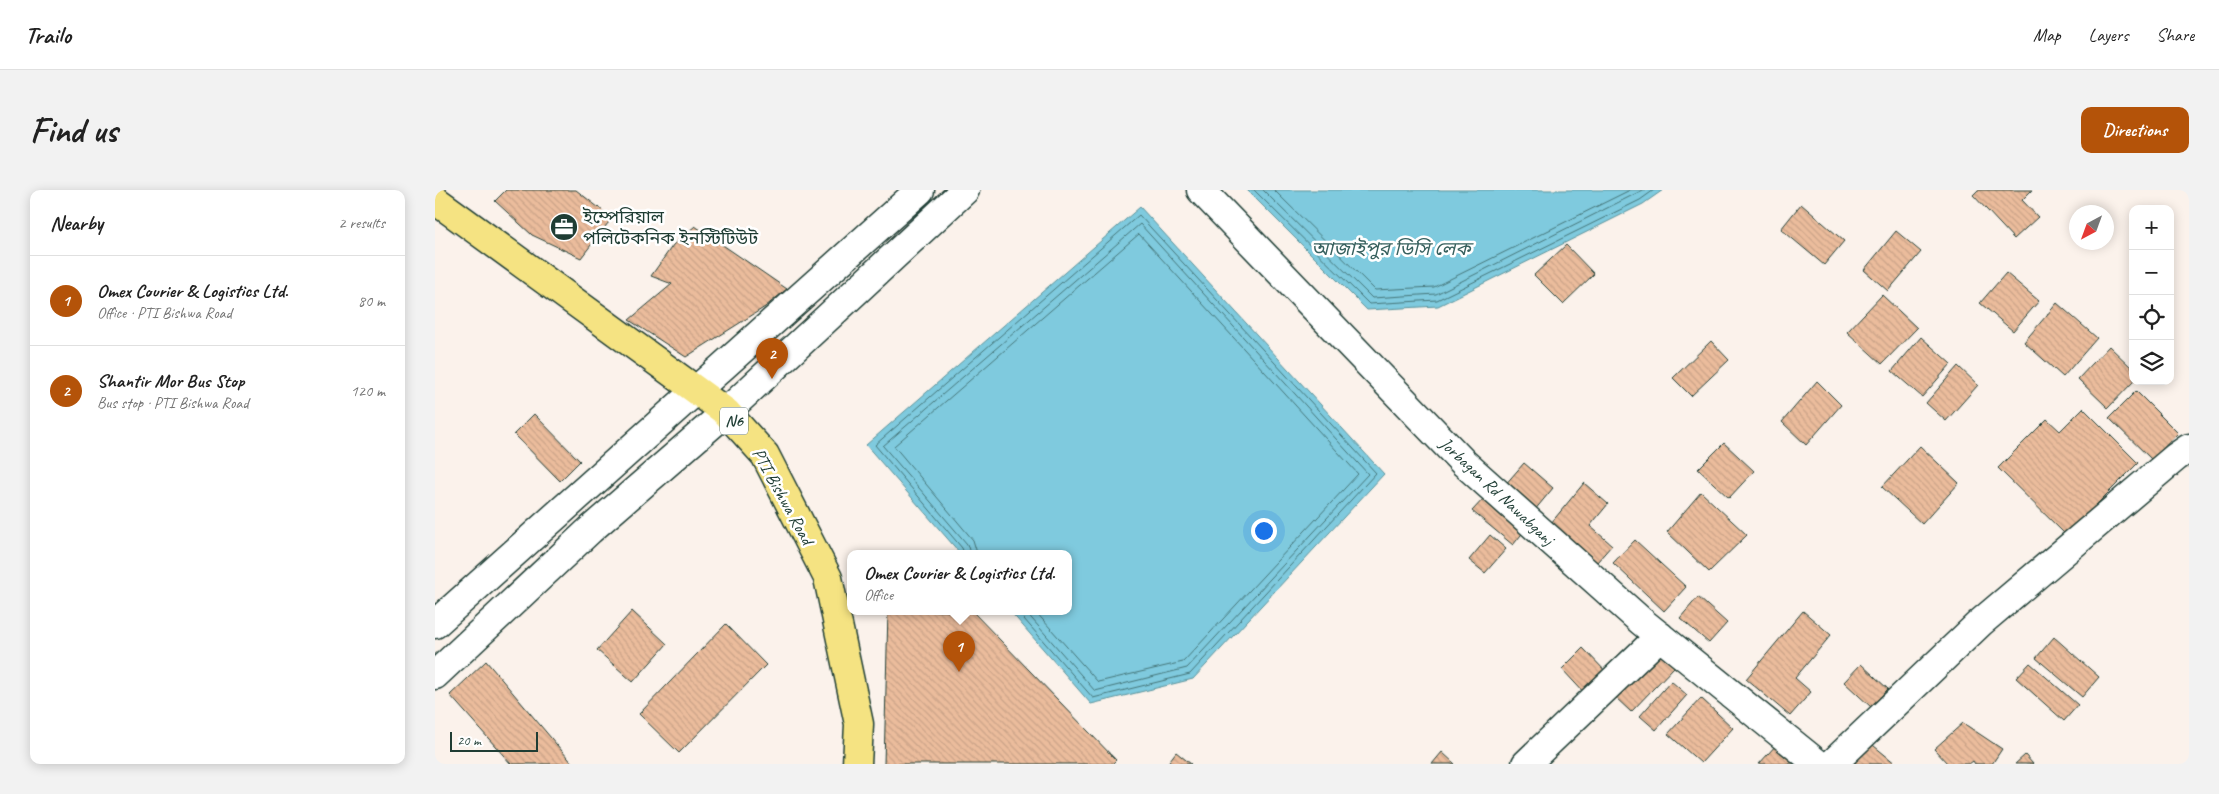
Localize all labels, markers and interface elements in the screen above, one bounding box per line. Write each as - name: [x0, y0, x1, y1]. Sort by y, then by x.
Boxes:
- text: Trailo: [25, 20, 71, 50]
- text: Map: [2033, 24, 2061, 46]
- text: Layers: [2089, 24, 2128, 46]
- text: Share: [2156, 24, 2194, 46]
- button: Directions: [2081, 107, 2189, 153]
- text: Find us: [30, 108, 117, 153]
- north arrow: [2069, 205, 2114, 250]
- map controls: [2129, 205, 2174, 385]
- button: +: [2129, 205, 2174, 250]
- place label: ইম্পেরিয়াল পলিটেকনিক ইনস্টিটিউট: [582, 206, 759, 249]
- text: Nearby: [50, 210, 103, 236]
- office icon: ইম্পেরিয়াল পলিটেকনিক ইনস্টিটিউট: [549, 212, 579, 242]
- text: 2 results: [338, 213, 385, 233]
- water label: আজাইপুর ডিসি লেক: [1311, 237, 1474, 261]
- button: −: [2129, 250, 2174, 295]
- text: Omex Courier & Logistics Ltd.: [97, 279, 288, 303]
- text: 1: [62, 291, 70, 311]
- text: 80 m: [358, 291, 385, 311]
- button: locate: [2129, 295, 2174, 340]
- text: Office · PTI Bishwa Road: [97, 303, 232, 323]
- pin: 2: [756, 338, 788, 379]
- button: layers: [2129, 340, 2174, 385]
- text: Shantir Mor Bus Stop: [97, 369, 244, 393]
- text: 2: [62, 381, 70, 401]
- text: 120 m: [351, 381, 385, 401]
- text: Bus stop · PTI Bishwa Road: [97, 393, 249, 413]
- road number: N6: [720, 408, 748, 435]
- street label: Jorbagan Rd Nawabganj: [1435, 432, 1560, 551]
- street label: PTI Bishwa Road: [748, 444, 820, 551]
- your location: [1251, 518, 1277, 544]
- popup: [847, 550, 1072, 615]
- text: Omex Courier & Logistics Ltd.: [864, 561, 1055, 585]
- text: Office: [864, 585, 893, 605]
- pin: 1: [943, 631, 975, 672]
- scale bar: [450, 729, 537, 752]
- text: 20 m: [457, 732, 481, 749]

